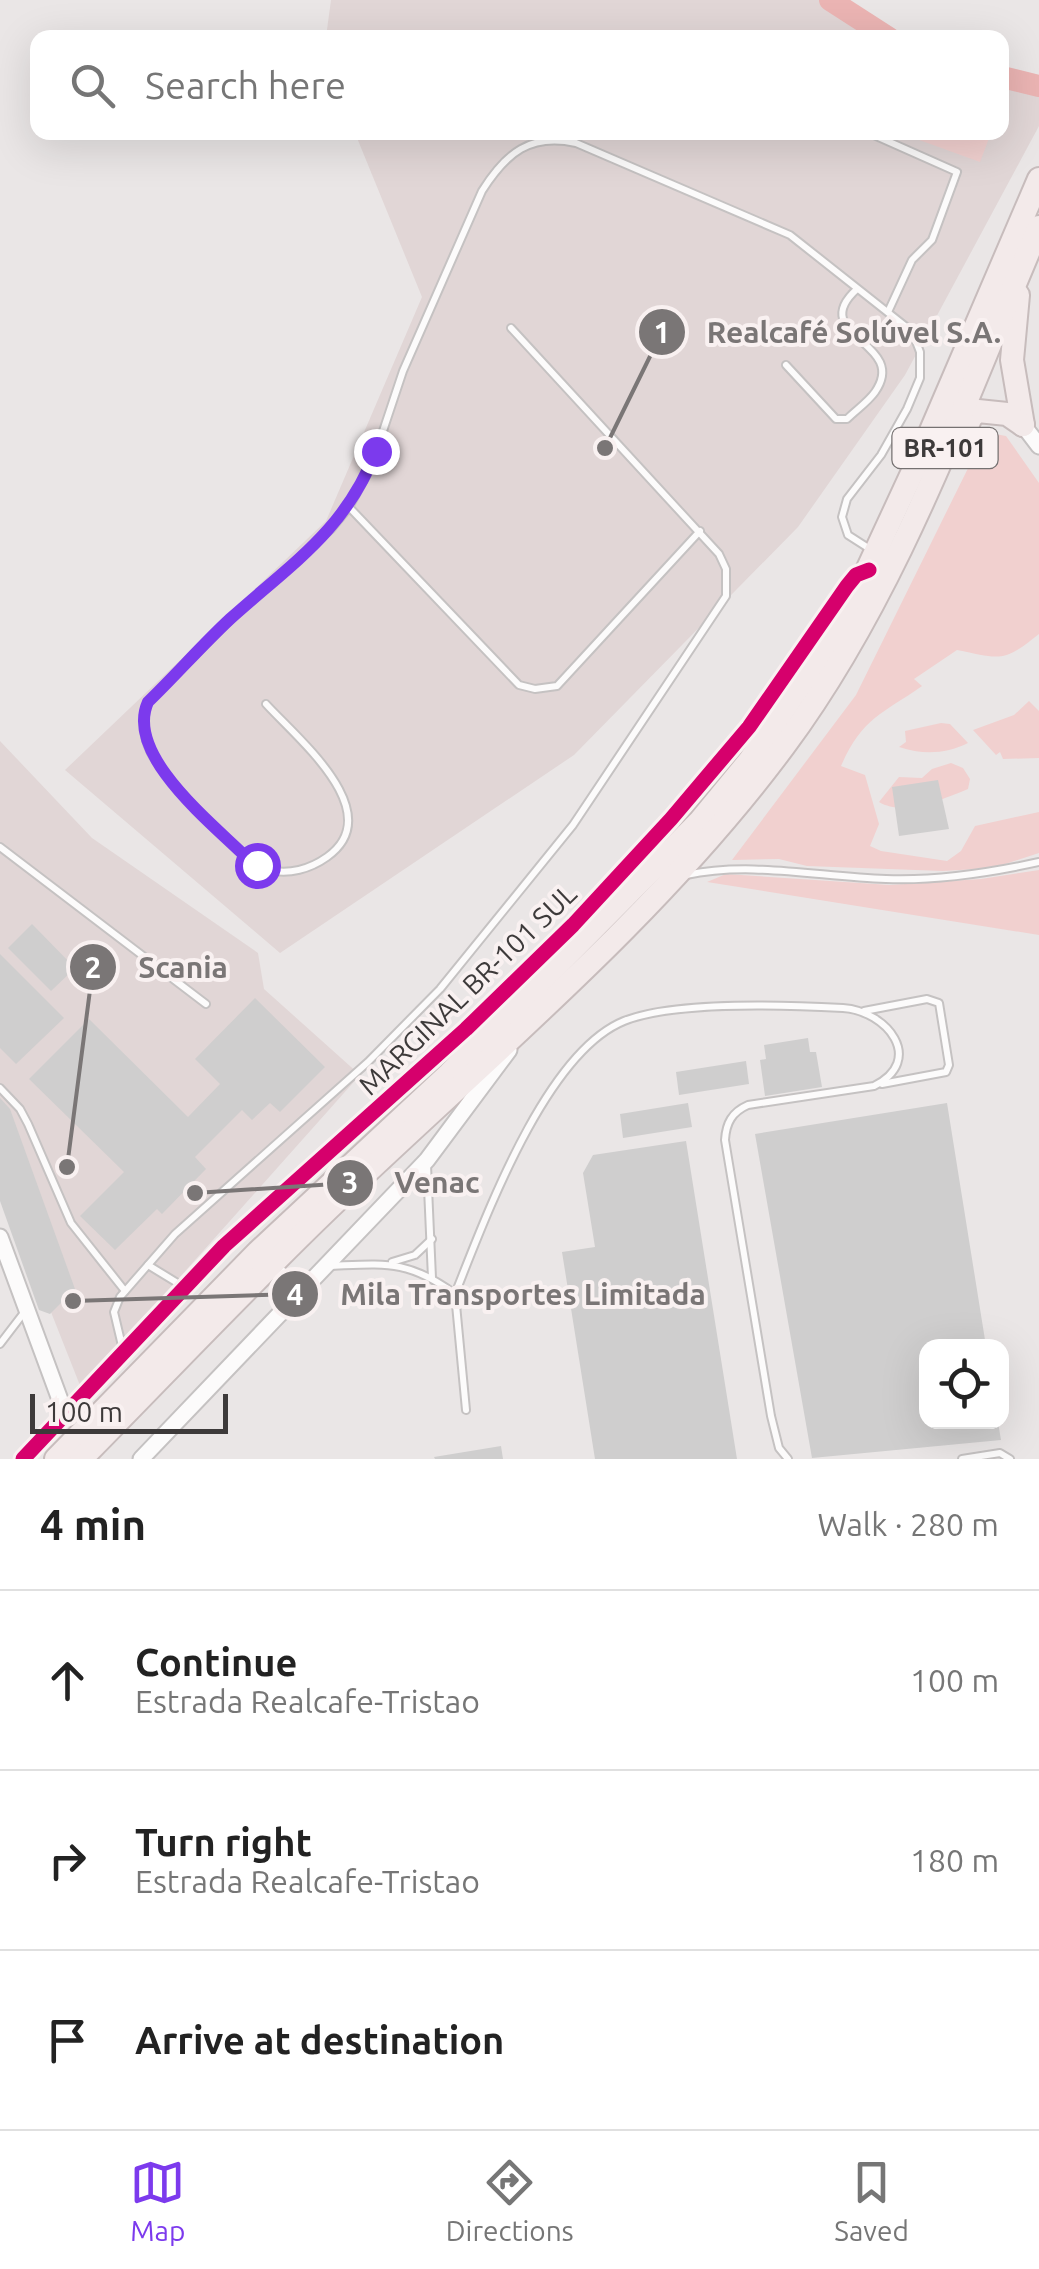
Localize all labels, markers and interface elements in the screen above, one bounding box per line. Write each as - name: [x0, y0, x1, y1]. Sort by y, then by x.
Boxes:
- search box: [30, 30, 1009, 140]
- icon: search: [65, 58, 120, 113]
- text: Search here: [145, 64, 346, 106]
- callout: Realcafé Solúvel S.A.: [637, 302, 1021, 362]
- text: 1: [654, 315, 670, 349]
- text: Realcafé Solúvel S.A.: [707, 315, 1001, 349]
- road number: BR-101: [892, 428, 998, 468]
- route end: [354, 429, 400, 475]
- route start: [235, 843, 281, 889]
- street label: MARGINAL BR-101 SUL: [352, 877, 582, 1101]
- callout: Scania: [68, 937, 248, 997]
- text: 2: [85, 950, 101, 984]
- text: Scania: [138, 950, 228, 984]
- callout: Venac: [325, 1153, 500, 1213]
- text: 3: [342, 1165, 358, 1199]
- text: Venac: [394, 1165, 480, 1199]
- callout: Mila Transportes Limitada: [270, 1264, 726, 1324]
- text: 4: [287, 1277, 303, 1311]
- text: Mila Transportes Limitada: [340, 1277, 706, 1311]
- map controls: [919, 1339, 1009, 1429]
- button: locate: [919, 1339, 1009, 1429]
- scale bar: [30, 1389, 228, 1434]
- text: 100 m: [45, 1396, 123, 1427]
- text: 4 min: [40, 1501, 146, 1548]
- text: Walk · 280 m: [817, 1506, 999, 1542]
- text: Continue: [135, 1641, 297, 1683]
- icon: ahead: [40, 1653, 95, 1708]
- text: 100 m: [910, 1662, 999, 1698]
- text: Estrada Realcafe-Tristao: [135, 1683, 480, 1719]
- text: Turn right: [135, 1821, 312, 1863]
- icon: right: [40, 1833, 95, 1888]
- text: 180 m: [910, 1842, 999, 1878]
- text: Estrada Realcafe-Tristao: [135, 1863, 480, 1899]
- icon: arrive: [40, 2013, 95, 2068]
- text: Arrive at destination: [135, 2019, 504, 2061]
- tab: Map: [130, 2155, 185, 2246]
- tab: Directions: [446, 2155, 574, 2246]
- tab: Saved: [834, 2155, 909, 2246]

